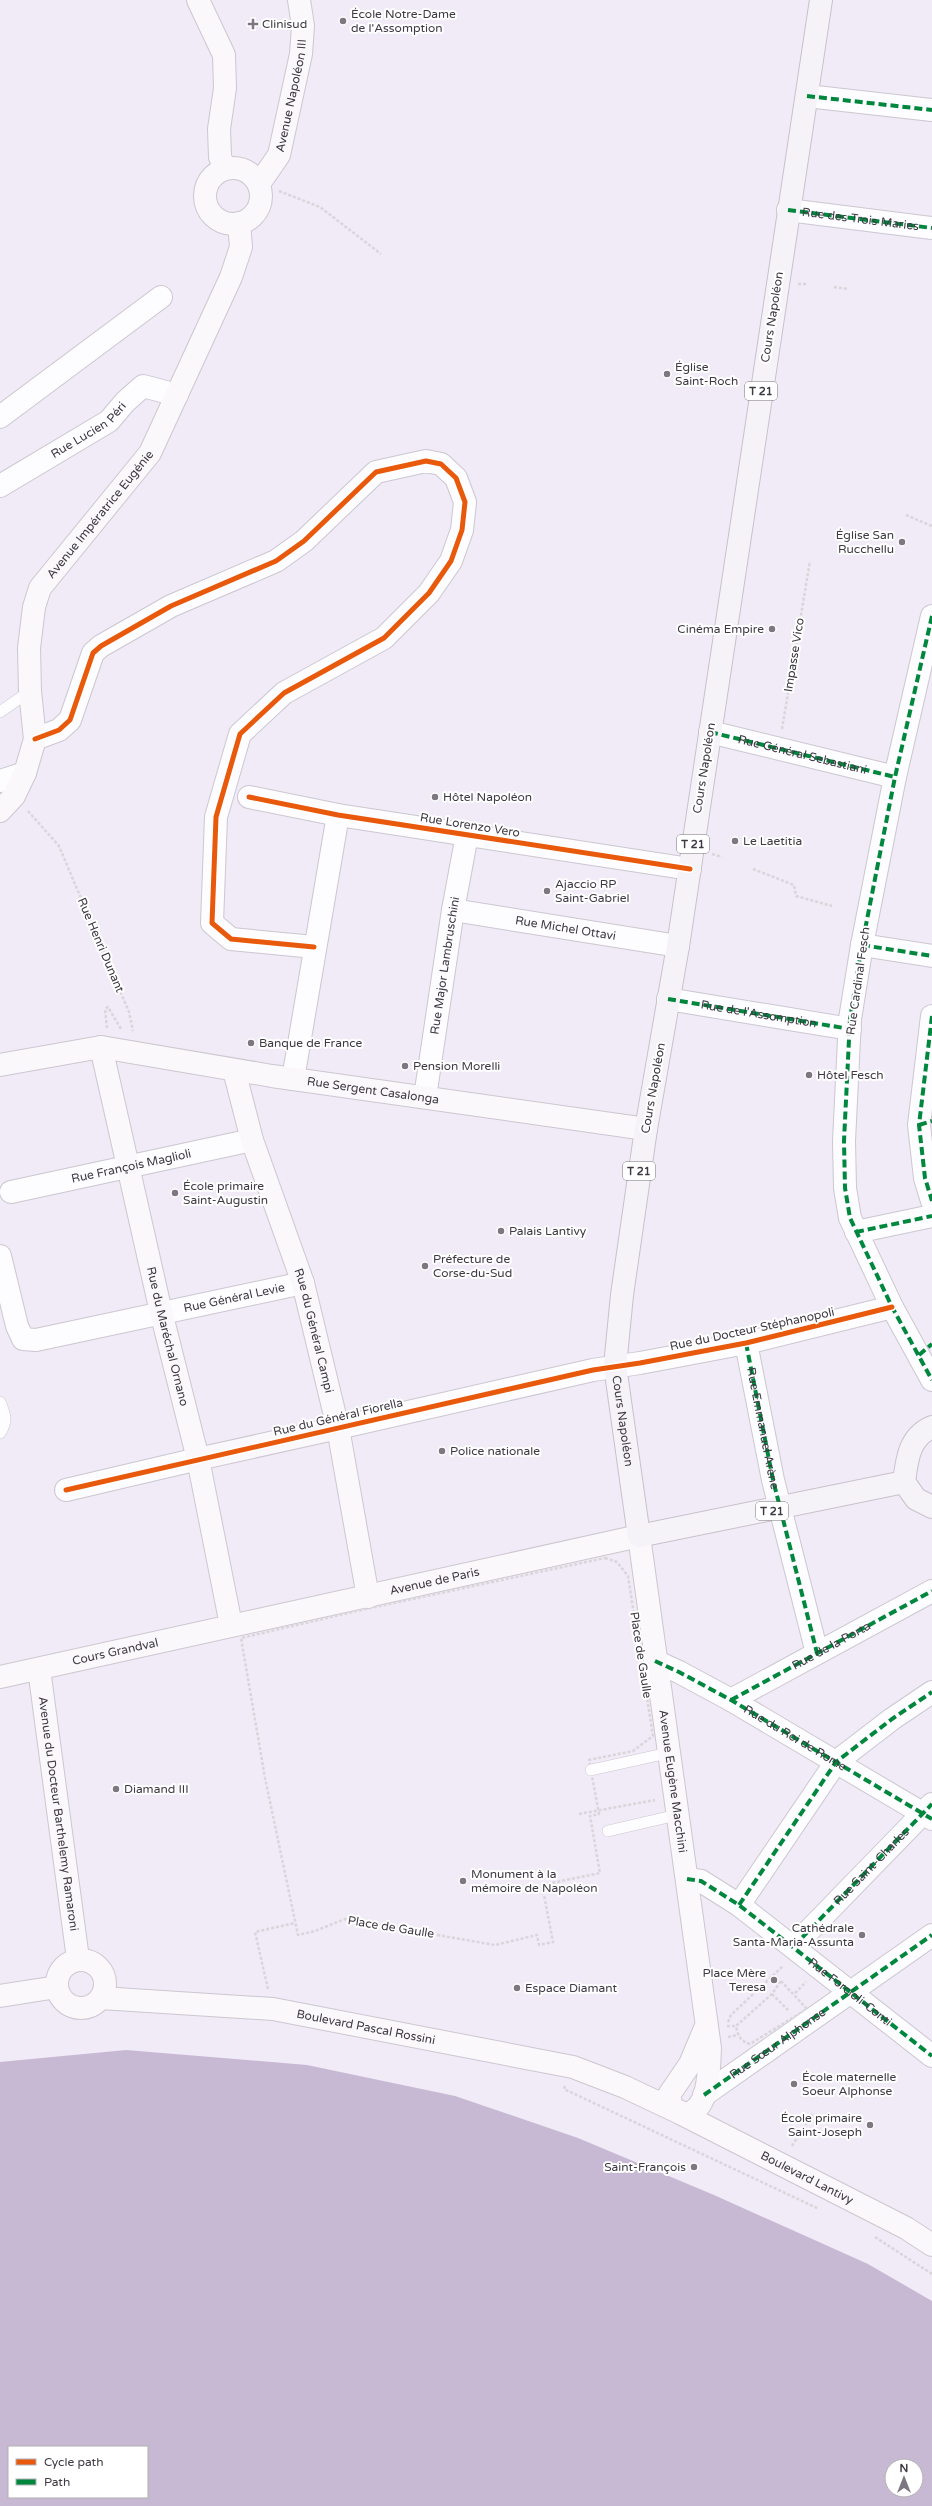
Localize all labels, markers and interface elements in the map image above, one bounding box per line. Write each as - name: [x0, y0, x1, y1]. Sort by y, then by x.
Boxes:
- place label: École Notre-Dame de l'Assomption: [351, 7, 456, 35]
- marker: École Notre-Dame de l'Assomption: [338, 16, 348, 26]
- place label: Clinisud: [262, 17, 307, 31]
- marker: Clinisud: [247, 18, 259, 30]
- street label: Avenue Napoléon III: [273, 39, 309, 153]
- street label: Rue des Trois Maries: [801, 205, 920, 233]
- street label: Cours Napoléon: [758, 271, 786, 363]
- place label: Église Saint-Roch: [675, 360, 738, 388]
- marker: Église Saint-Roch: [662, 369, 672, 379]
- road number: T 21: [745, 382, 777, 400]
- street label: Rue Lucien Péri: [48, 399, 129, 461]
- street label: Avenue Impératrice Eugénie: [44, 447, 156, 581]
- place label: Église San Rucchellu: [836, 528, 894, 556]
- marker: Église San Rucchellu: [897, 537, 907, 547]
- street label: Impasse Vico: [781, 617, 807, 693]
- place label: Cinéma Empire: [677, 622, 764, 636]
- marker: Cinéma Empire: [767, 624, 777, 634]
- street label: Cours Napoléon: [690, 722, 718, 814]
- street label: Rue Général Sebastiani: [736, 732, 868, 777]
- place label: Hôtel Napoléon: [443, 790, 532, 804]
- marker: Hôtel Napoléon: [430, 792, 440, 802]
- street label: Rue Lorenzo Vero: [419, 810, 521, 840]
- place label: Le Laetitia: [743, 834, 802, 848]
- road number: T 21: [677, 835, 709, 853]
- marker: Le Laetitia: [730, 836, 740, 846]
- place label: Ajaccio RP Saint-Gabriel: [555, 877, 630, 905]
- marker: Ajaccio RP Saint-Gabriel: [542, 886, 552, 896]
- street label: Rue Major Lambruschini: [427, 895, 462, 1035]
- street label: Rue Henri Dunant: [75, 896, 127, 995]
- street label: Rue Michel Ottavi: [514, 913, 617, 943]
- street label: Rue Cardinal Fesch: [843, 926, 873, 1036]
- street label: Rue de l'Assomption: [700, 998, 818, 1030]
- place label: Banque de France: [259, 1036, 363, 1050]
- marker: Banque de France: [246, 1038, 256, 1048]
- street label: Cours Napoléon: [638, 1042, 668, 1134]
- place label: Pension Morelli: [413, 1059, 500, 1073]
- marker: Pension Morelli: [400, 1061, 410, 1071]
- place label: Hôtel Fesch: [817, 1068, 884, 1082]
- marker: Hôtel Fesch: [804, 1070, 814, 1080]
- street label: Rue Sergent Casalonga: [306, 1074, 440, 1107]
- street label: Rue François Maglioli: [70, 1146, 192, 1186]
- road number: T 21: [623, 1162, 655, 1180]
- place label: École primaire Saint-Augustin: [183, 1179, 268, 1207]
- marker: École primaire Saint-Augustin: [170, 1188, 180, 1198]
- place label: Palais Lantivy: [509, 1224, 587, 1238]
- marker: Palais Lantivy: [496, 1226, 506, 1236]
- place label: Préfecture de Corse-du-Sud: [433, 1252, 512, 1280]
- marker: Préfecture de Corse-du-Sud: [420, 1261, 430, 1271]
- street label: Rue du Maréchal Ornano: [144, 1265, 191, 1408]
- street label: Rue du Général Campi: [291, 1266, 336, 1394]
- street label: Rue Général Levie: [182, 1280, 286, 1315]
- street label: Rue du Docteur Stéphanopoli: [668, 1305, 836, 1353]
- street label: Rue Emmanuel Arène: [744, 1366, 782, 1491]
- street label: Cours Napoléon: [609, 1374, 636, 1467]
- street label: Rue du Général Fiorella: [272, 1395, 404, 1439]
- place label: Police nationale: [450, 1444, 540, 1458]
- marker: Police nationale: [437, 1446, 447, 1456]
- road number: T 21: [756, 1502, 788, 1520]
- street label: Avenue de Paris: [388, 1564, 481, 1598]
- street label: Place de Gaulle: [627, 1611, 655, 1699]
- street label: Rue de la Porta: [789, 1619, 873, 1673]
- street label: Cours Grandval: [71, 1635, 160, 1668]
- street label: Avenue du Docteur Barthelemy Ramaroni: [36, 1695, 81, 1932]
- street label: Rue du Roi de Rome: [741, 1702, 849, 1774]
- street label: Avenue Eugène Macchini: [656, 1709, 690, 1854]
- place label: Diamand III: [124, 1782, 189, 1796]
- marker: Diamand III: [111, 1784, 121, 1794]
- street label: Rue Saint-Charles: [831, 1825, 912, 1908]
- place label: Monument à la mémoire de Napoléon: [471, 1867, 598, 1895]
- marker: Monument à la mémoire de Napoléon: [458, 1876, 468, 1886]
- street label: Place de Gaulle: [347, 1913, 435, 1941]
- place label: Cathédrale Santa-Maria-Assunta: [733, 1921, 854, 1949]
- marker: Cathédrale Santa-Maria-Assunta: [857, 1930, 867, 1940]
- street label: Rue Forcioli-Conti: [805, 1955, 895, 2029]
- place label: Place Mère Teresa: [703, 1966, 766, 1994]
- marker: Place Mère Teresa: [769, 1975, 779, 1985]
- place label: Espace Diamant: [525, 1981, 617, 1995]
- marker: Espace Diamant: [512, 1983, 522, 1993]
- street label: Rue Sœur Alphonse: [727, 2005, 829, 2082]
- street label: Boulevard Pascal Rossini: [295, 2007, 436, 2047]
- place label: École maternelle Soeur Alphonse: [802, 2070, 897, 2098]
- marker: École maternelle Soeur Alphonse: [789, 2079, 799, 2089]
- place label: École primaire Saint-Joseph: [781, 2111, 862, 2139]
- marker: École primaire Saint-Joseph: [865, 2120, 875, 2130]
- street label: Boulevard Lantivy: [758, 2148, 856, 2207]
- place label: Saint-François: [604, 2160, 686, 2174]
- marker: Saint-François: [689, 2162, 699, 2172]
- legend: [8, 2446, 148, 2498]
- text: Cycle path: [44, 2455, 103, 2469]
- north arrow: [884, 2458, 924, 2498]
- text: N: [900, 2462, 908, 2475]
- text: Path: [44, 2475, 70, 2489]

